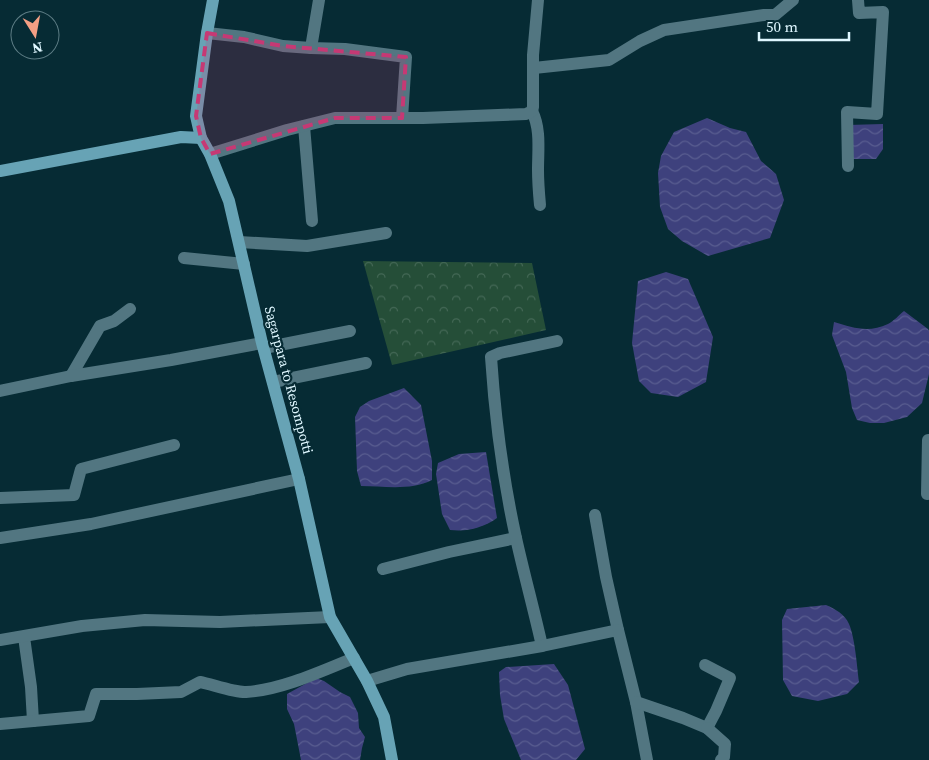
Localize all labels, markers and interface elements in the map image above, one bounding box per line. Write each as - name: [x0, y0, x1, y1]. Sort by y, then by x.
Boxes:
- north arrow: [10, 10, 60, 60]
- scale bar: [759, 10, 849, 42]
- text: 50 m: [766, 16, 798, 37]
- text: N: [31, 37, 44, 59]
- street label: Sagarpara to Resompotti: [260, 304, 318, 456]

